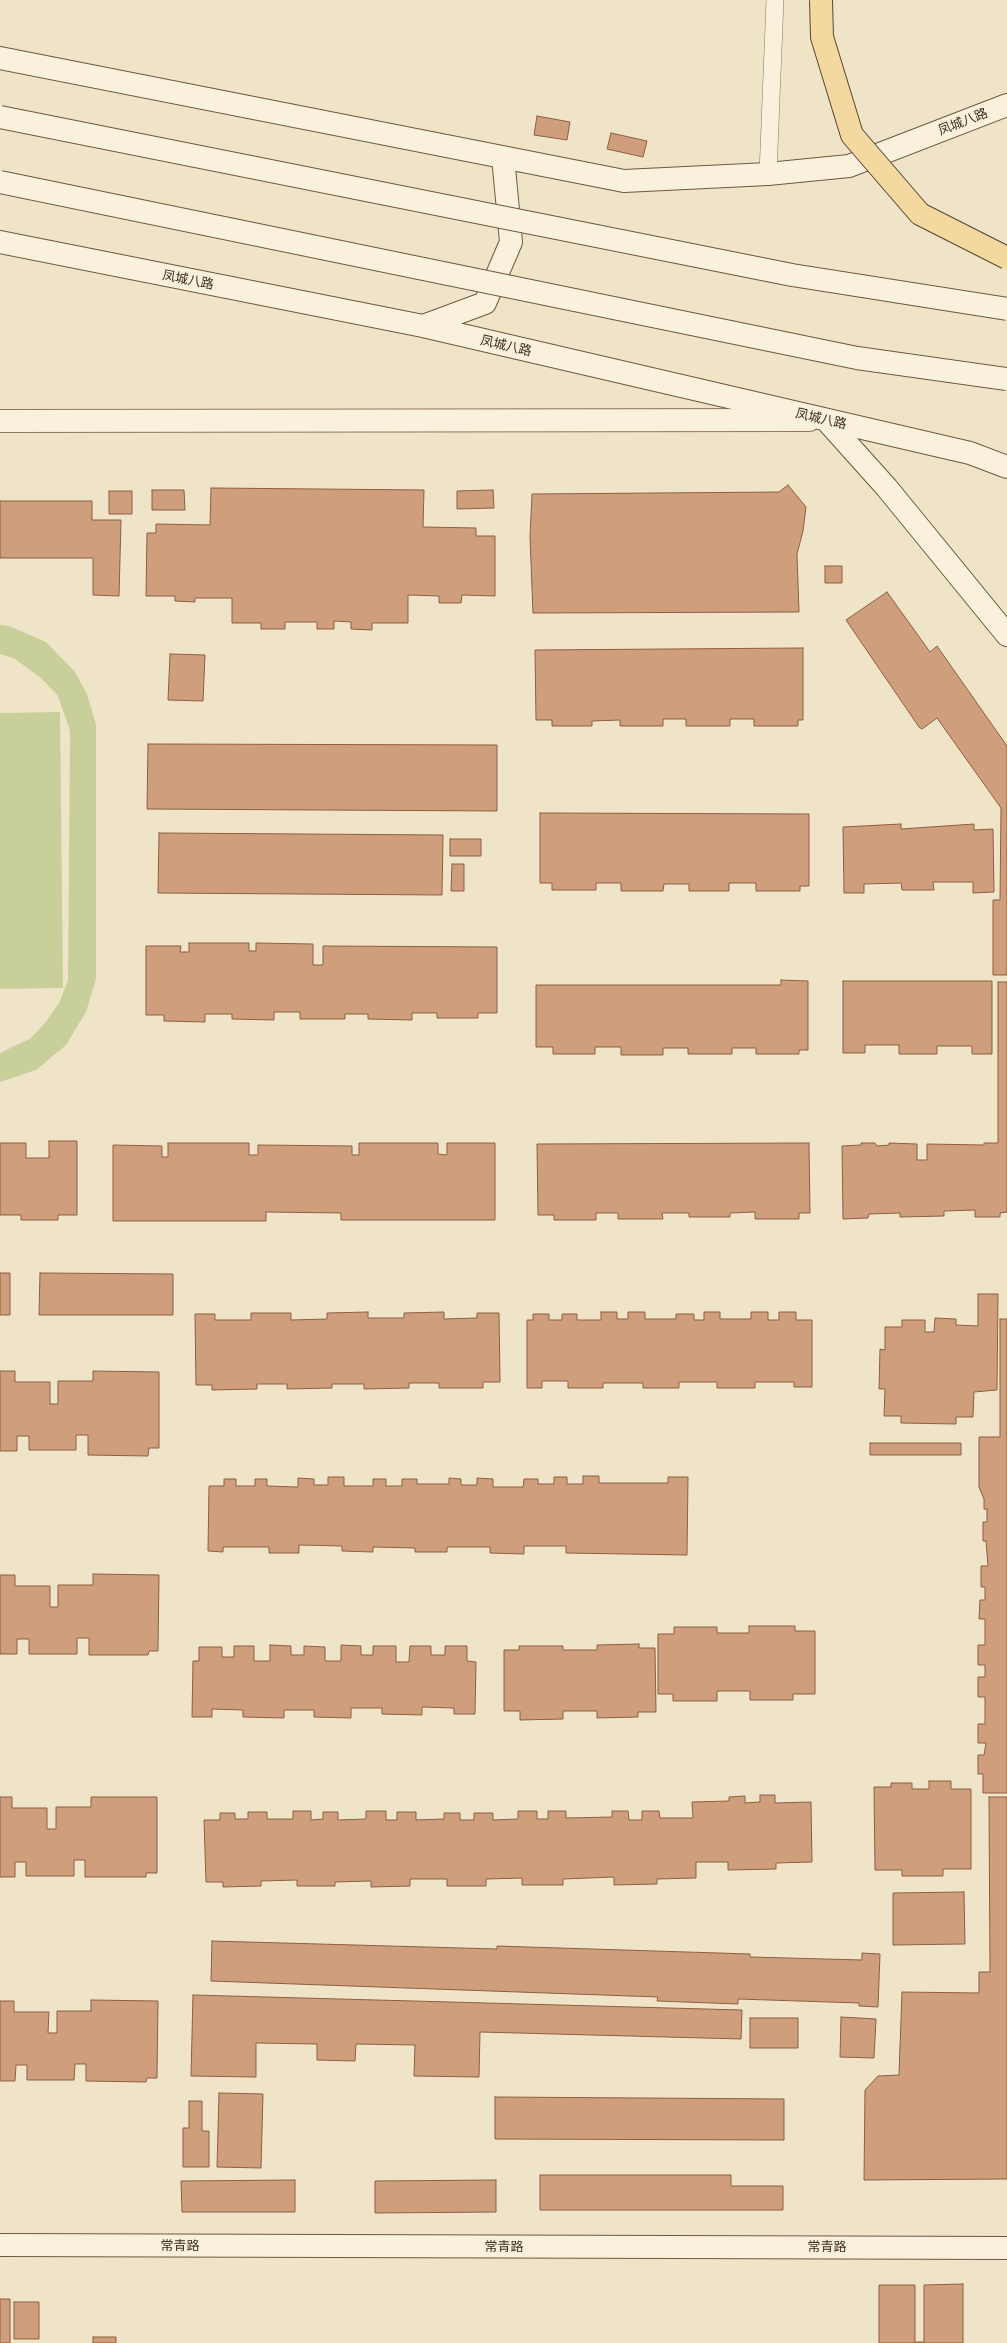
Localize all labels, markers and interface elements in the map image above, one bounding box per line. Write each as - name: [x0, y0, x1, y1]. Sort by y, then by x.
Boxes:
- street label: 凤城八路: [936, 105, 990, 139]
- street label: 凤城八路: [161, 267, 215, 293]
- street label: 凤城八路: [479, 333, 533, 359]
- street label: 凤城八路: [794, 406, 848, 432]
- street label: 常青路: [161, 2238, 199, 2254]
- street label: 常青路: [485, 2239, 523, 2255]
- street label: 常青路: [808, 2239, 846, 2255]

